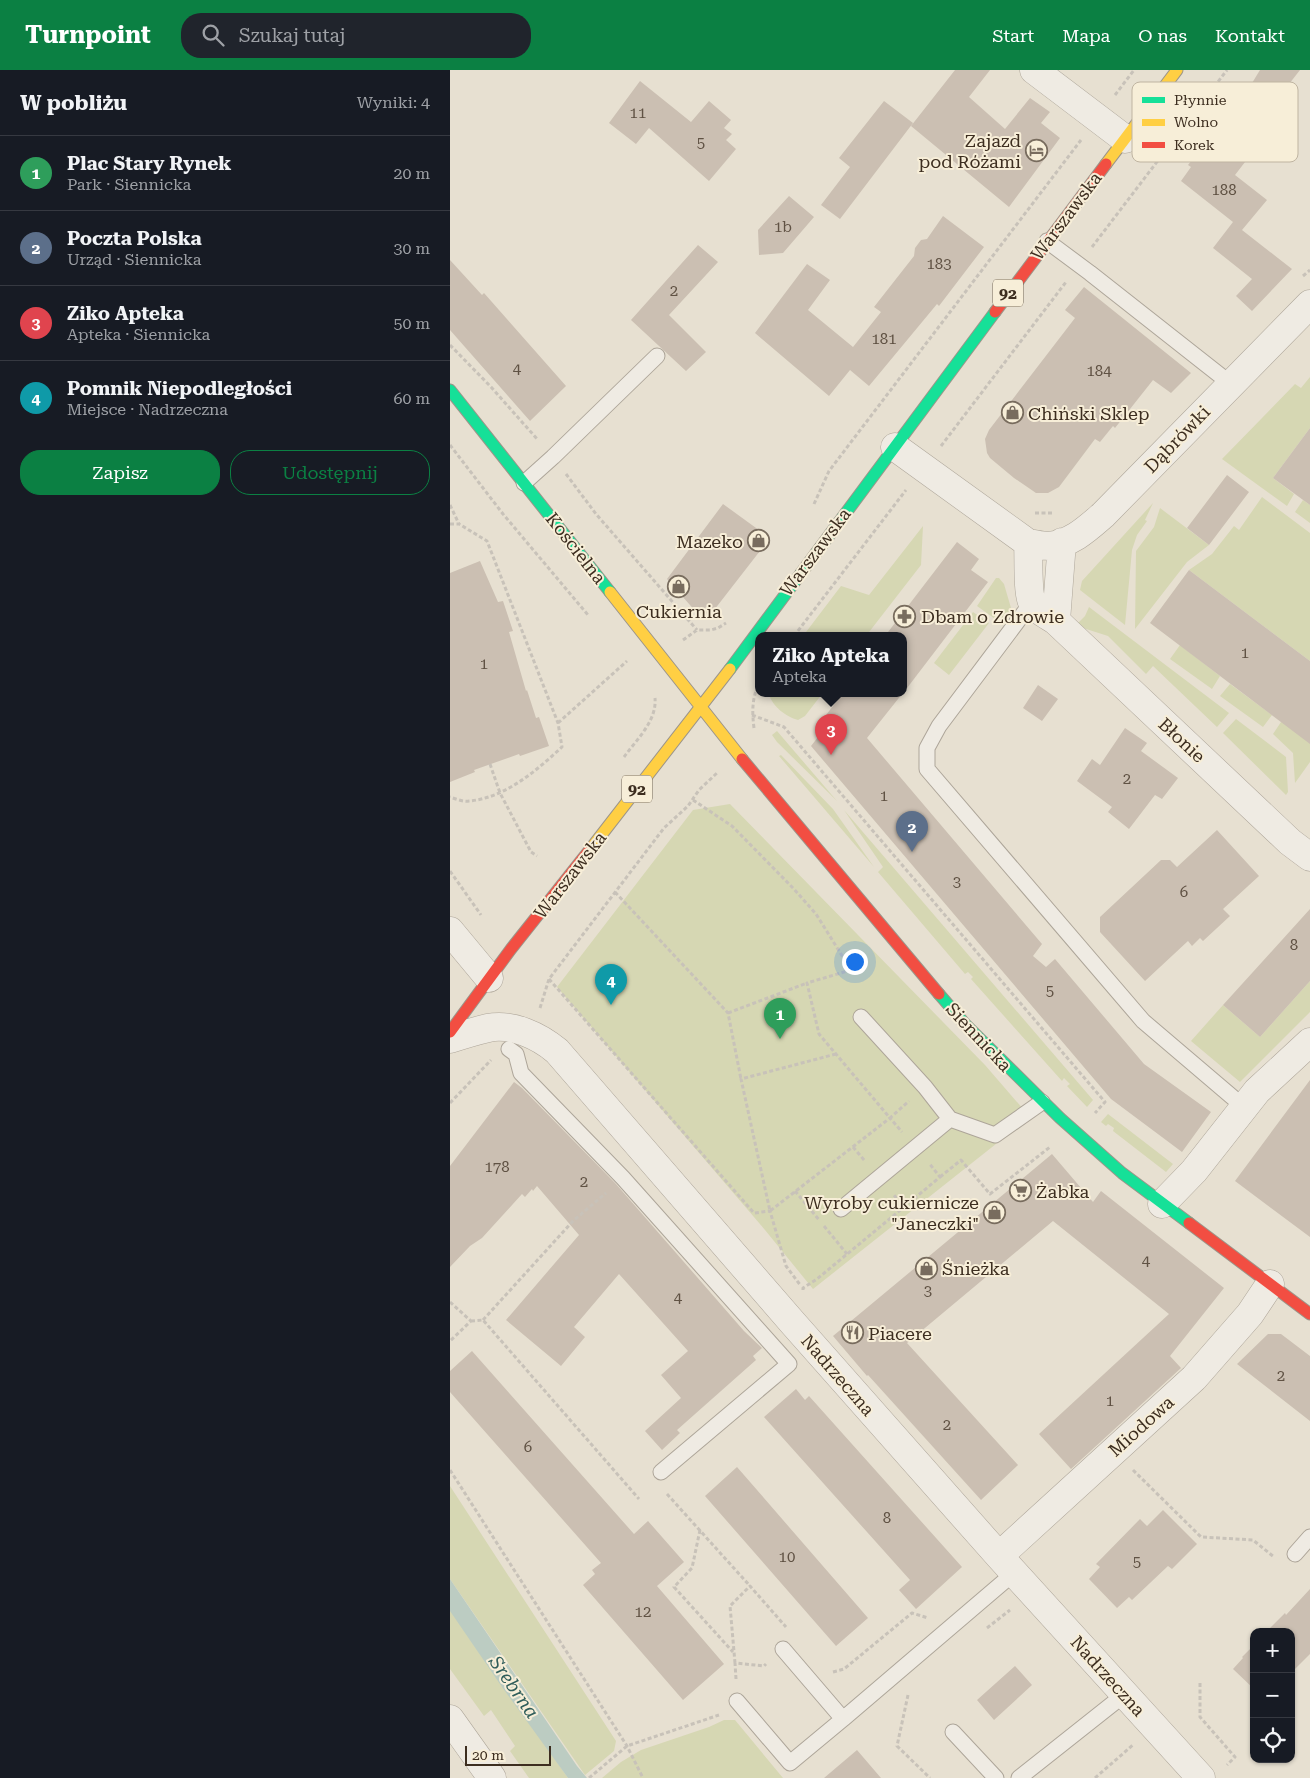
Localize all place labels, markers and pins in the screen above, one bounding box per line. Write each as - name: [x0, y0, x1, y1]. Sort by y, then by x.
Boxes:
- place label: Zajazd pod Różami: [918, 130, 1021, 172]
- hotel icon: Zajazd pod Różami: [1025, 138, 1049, 162]
- shop icon: Chiński Sklep: [1000, 401, 1024, 425]
- place label: Chiński Sklep: [1028, 403, 1150, 424]
- shop icon: Mazeko: [747, 529, 771, 553]
- place label: Mazeko: [676, 531, 743, 552]
- shop icon: Cukiernia: [667, 574, 691, 598]
- place label: Cukiernia: [636, 601, 722, 622]
- pharmacy icon: Dbam o Zdrowie: [893, 604, 917, 628]
- place label: Dbam o Zdrowie: [921, 606, 1064, 627]
- pin: 3: [815, 714, 847, 755]
- pin: 2: [896, 811, 928, 852]
- pin: 4: [595, 964, 627, 1005]
- pin: 1: [764, 998, 796, 1039]
- supermarket icon: Żabka: [1008, 1179, 1032, 1203]
- place label: Żabka: [1036, 1181, 1090, 1202]
- place label: Wyroby cukiernicze "Janeczki": [804, 1192, 979, 1234]
- shop icon: Wyroby cukiernicze "Janeczki": [983, 1200, 1007, 1224]
- shop icon: Śnieżka: [914, 1256, 938, 1280]
- place label: Śnieżka: [942, 1258, 1010, 1279]
- restaurant icon: Piacere: [840, 1321, 864, 1345]
- place label: Piacere: [868, 1323, 932, 1344]

